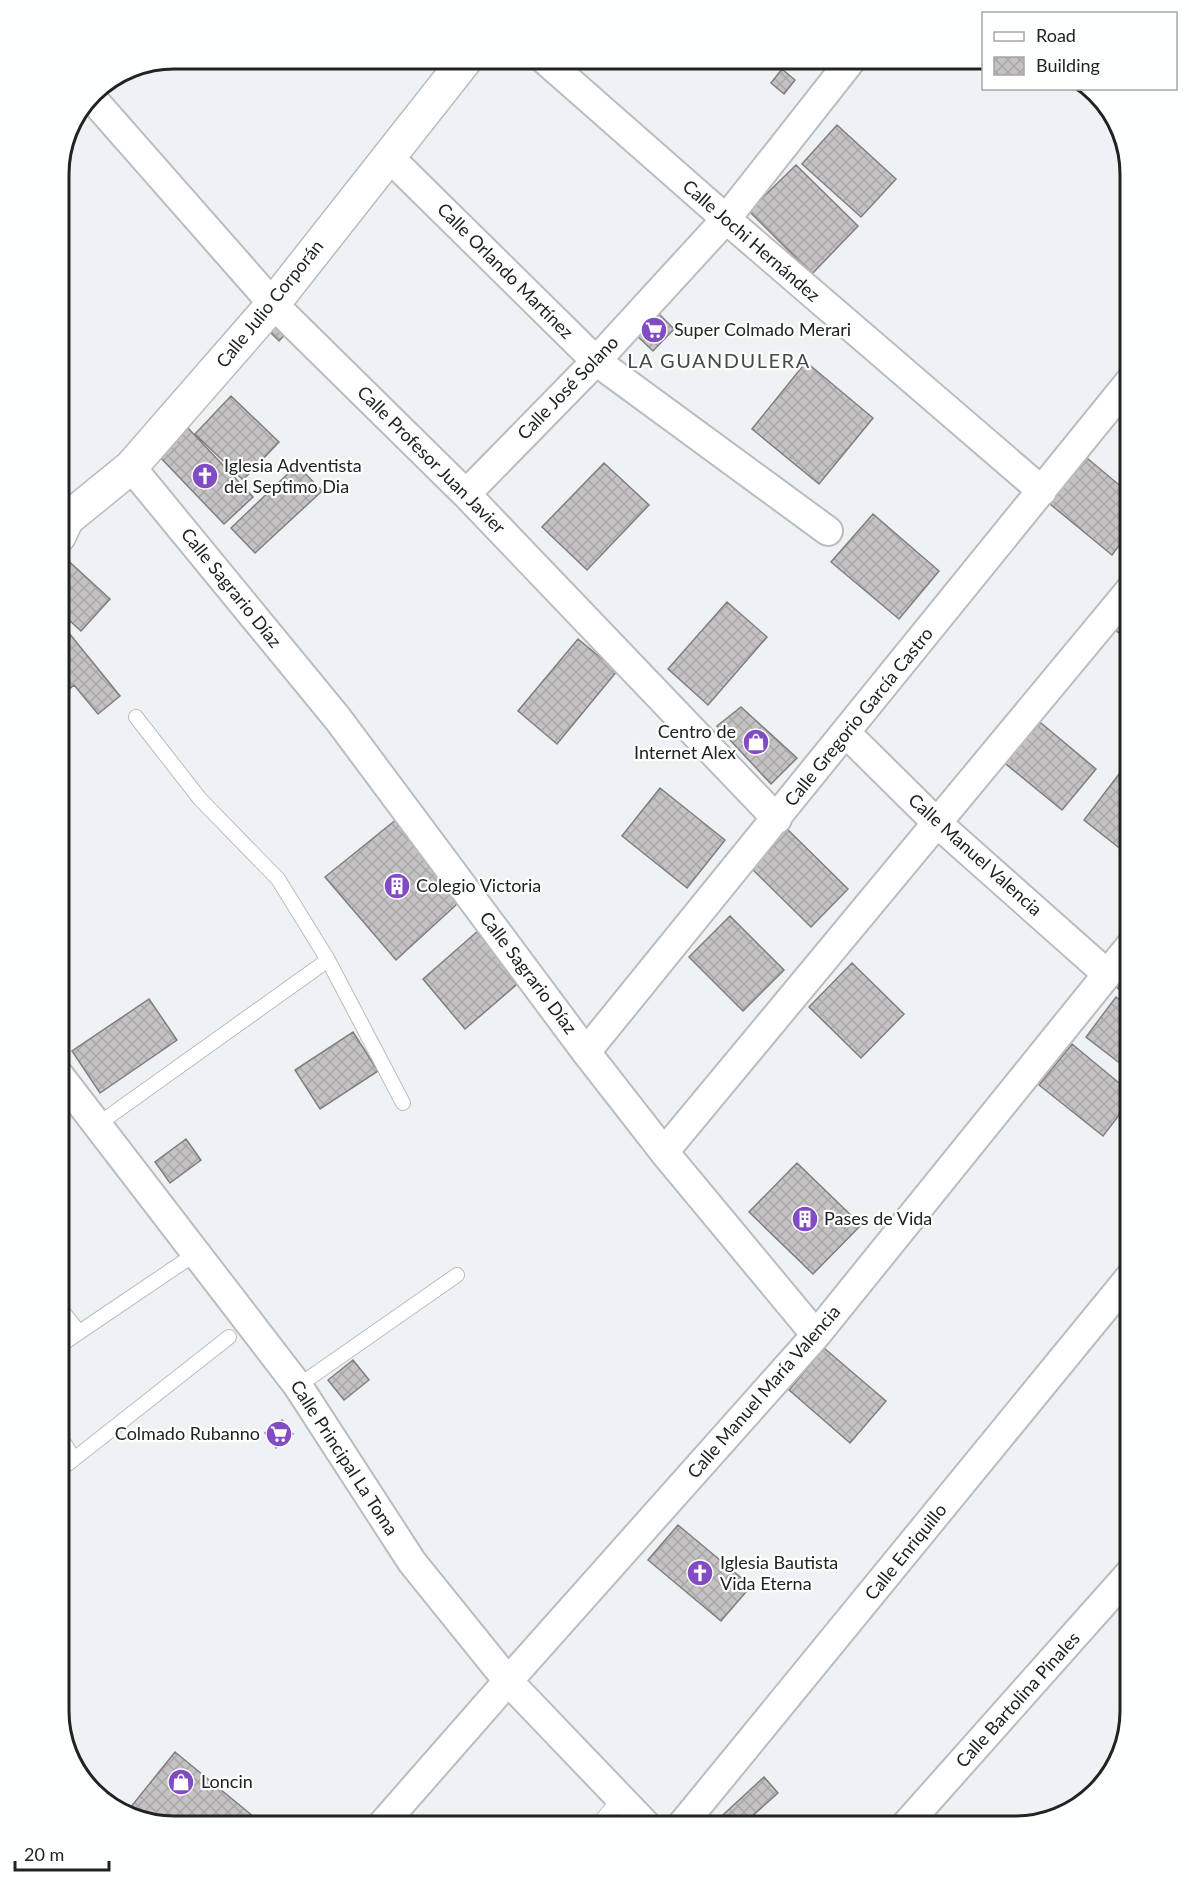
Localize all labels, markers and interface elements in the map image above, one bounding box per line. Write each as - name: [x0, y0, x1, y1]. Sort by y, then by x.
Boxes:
- legend: [982, 12, 1177, 90]
- text: Road: [1036, 24, 1076, 46]
- text: Building: [1036, 54, 1100, 76]
- street label: Calle Jochi Hernández: [679, 175, 825, 306]
- street label: Calle Orlando Martínez: [433, 198, 578, 343]
- street label: Calle Julio Corporán: [211, 235, 328, 372]
- supermarket icon: Super Colmado Merari: [639, 315, 669, 345]
- place label: Super Colmado Merari: [674, 318, 851, 340]
- street label: Calle José Solano: [512, 331, 622, 444]
- district label: LA GUANDULERA: [627, 348, 811, 372]
- street label: Calle Profesor Juan Javier: [353, 381, 511, 538]
- place label: Iglesia Adventista del Septimo Dia: [224, 454, 362, 497]
- church icon: Iglesia Adventista del Septimo Dia: [190, 461, 220, 491]
- street label: Calle Sagrario Díaz: [177, 523, 287, 652]
- street label: Calle Gregorio García Castro: [779, 623, 937, 810]
- place label: Centro de Internet Alex: [634, 720, 736, 763]
- shop icon: Centro de Internet Alex: [741, 727, 771, 757]
- street label: Calle Manuel Valencia: [904, 788, 1047, 920]
- building icon: Colegio Victoria: [382, 871, 412, 901]
- place label: Colegio Victoria: [416, 874, 541, 896]
- street label: Calle Sagrario Díaz: [476, 907, 582, 1038]
- building icon: Pases de Vida: [790, 1204, 820, 1234]
- place label: Pases de Vida: [824, 1207, 932, 1229]
- street label: Calle Manuel María Valencia: [682, 1300, 844, 1482]
- street label: Calle Principal La Toma: [286, 1376, 403, 1539]
- supermarket icon: Colmado Rubanno: [264, 1419, 294, 1449]
- place label: Colmado Rubanno: [115, 1422, 260, 1444]
- street label: Calle Enriquillo: [860, 1499, 951, 1604]
- place label: Iglesia Bautista Vida Eterna: [720, 1551, 838, 1594]
- church icon: Iglesia Bautista Vida Eterna: [685, 1558, 715, 1588]
- street label: Calle Bartolina Pinales: [951, 1627, 1084, 1772]
- shop icon: Loncin: [166, 1767, 196, 1797]
- place label: Loncin: [201, 1770, 253, 1792]
- scale bar: [15, 1834, 110, 1872]
- text: 20 m: [24, 1843, 64, 1865]

